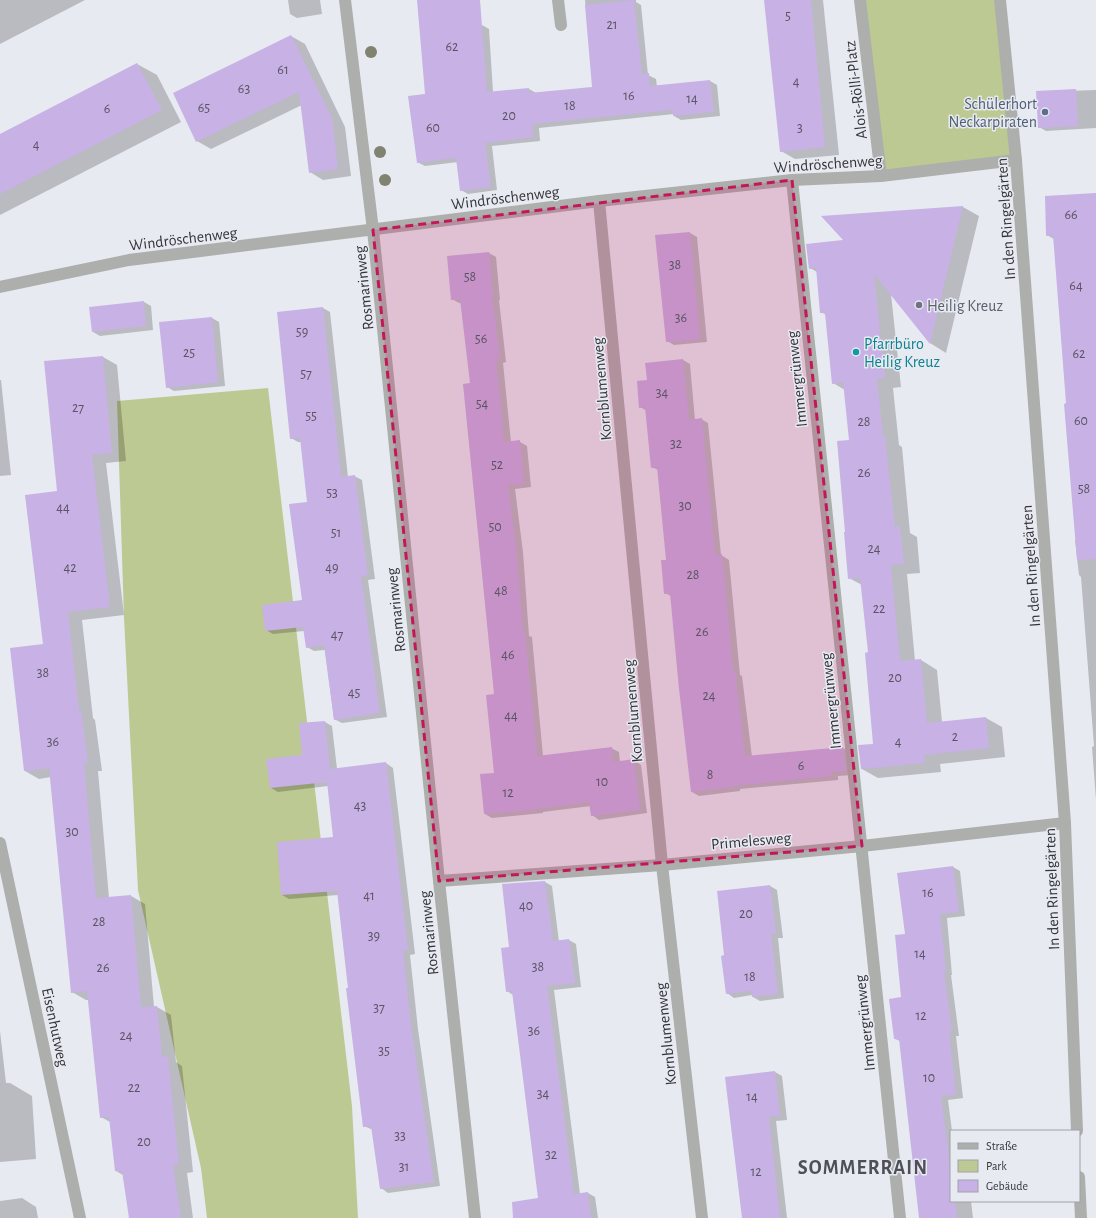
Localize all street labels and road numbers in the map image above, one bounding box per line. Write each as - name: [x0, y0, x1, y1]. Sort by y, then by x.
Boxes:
- street label: Alois-Rölli-Platz: [842, 39, 870, 140]
- street label: Windröschenweg: [773, 152, 883, 176]
- street label: In den Ringelgärten: [994, 157, 1018, 280]
- street label: Windröschenweg: [450, 183, 560, 213]
- street label: Windröschenweg: [128, 224, 238, 254]
- street label: Rosmarinweg: [352, 245, 376, 331]
- street label: Immergrünweg: [784, 330, 810, 428]
- street label: Kornblumenweg: [590, 337, 614, 441]
- street label: In den Ringelgärten: [1019, 504, 1043, 627]
- street label: Rosmarinweg: [384, 567, 408, 653]
- street label: Immergrünweg: [818, 652, 844, 750]
- street label: Kornblumenweg: [621, 659, 645, 763]
- street label: In den Ringelgärten: [1042, 828, 1062, 950]
- street label: Primelesweg: [710, 830, 792, 852]
- street label: Rosmarinweg: [417, 890, 441, 976]
- street label: Immergrünweg: [852, 974, 878, 1072]
- street label: Kornblumenweg: [653, 981, 679, 1086]
- street label: Eisenhutweg: [39, 986, 71, 1068]

